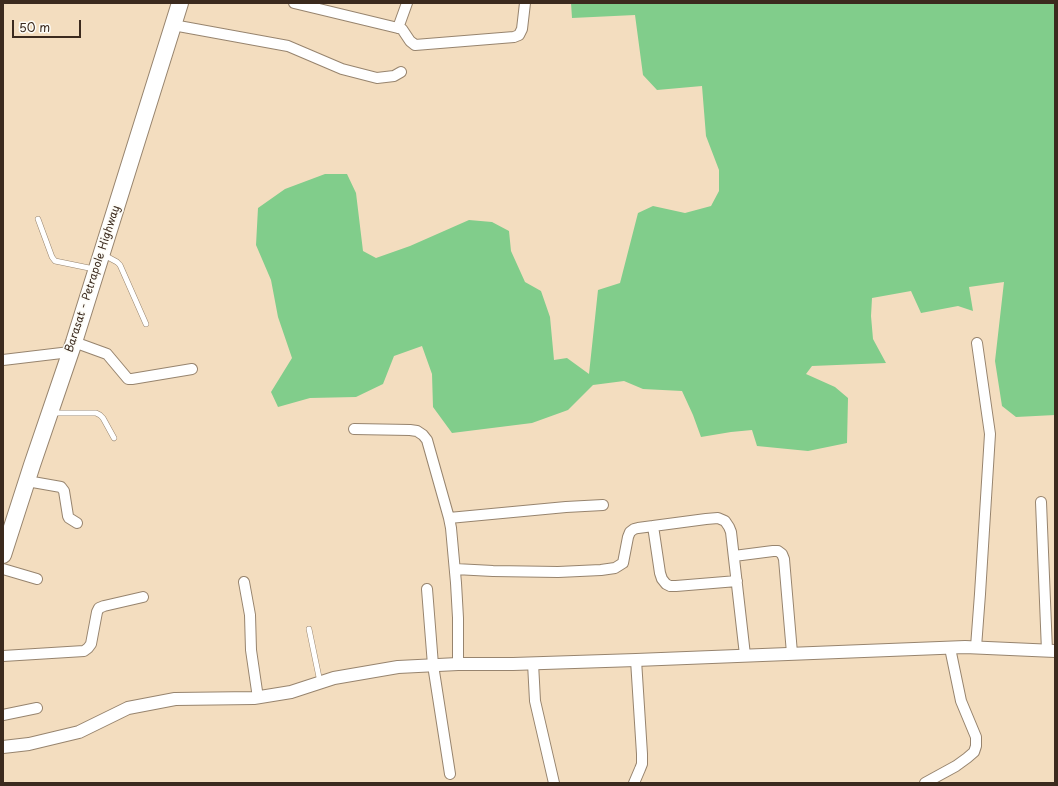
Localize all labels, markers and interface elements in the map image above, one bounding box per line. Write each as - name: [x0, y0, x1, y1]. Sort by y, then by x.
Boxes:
- scale bar: [14, 12, 83, 38]
- text: 50 m: [19, 18, 50, 36]
- street label: Barasat - Petrapole Highway: [63, 204, 123, 354]

